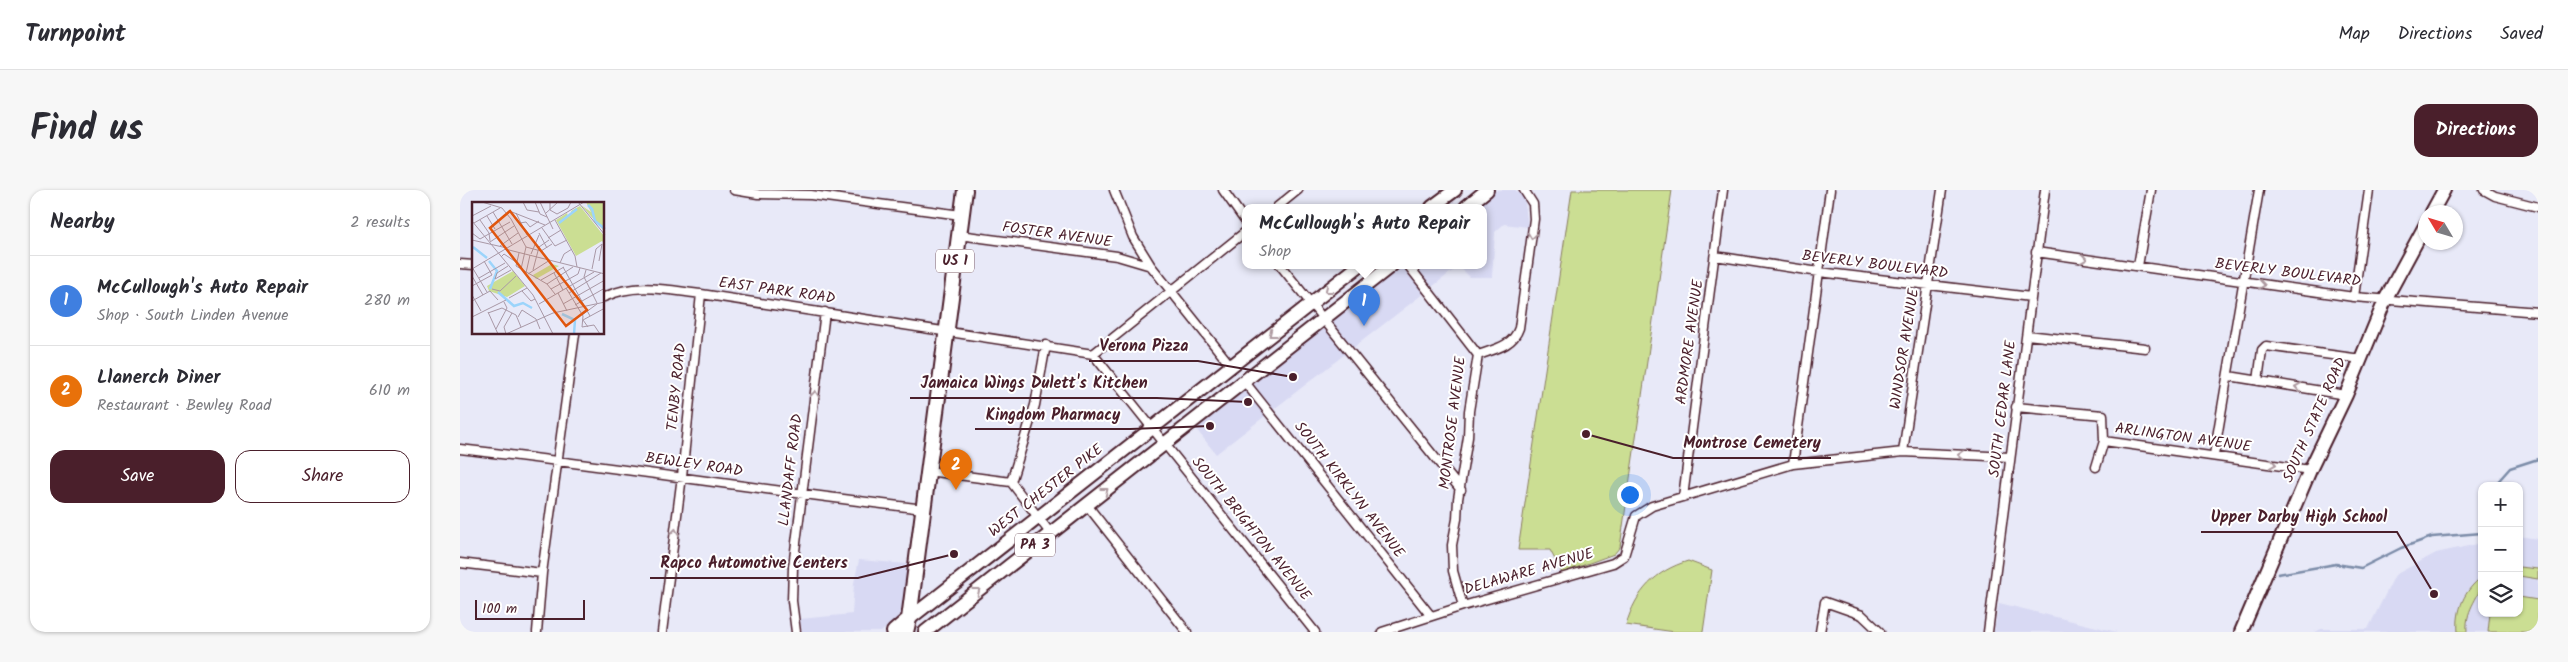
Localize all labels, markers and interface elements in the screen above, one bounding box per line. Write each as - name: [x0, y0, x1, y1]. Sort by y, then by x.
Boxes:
- text: Turnpoint: [25, 15, 126, 54]
- text: Map: [2338, 20, 2370, 49]
- text: Directions: [2398, 20, 2472, 49]
- text: Saved: [2500, 20, 2543, 49]
- text: Find us: [30, 102, 143, 158]
- button: Directions: [2414, 104, 2538, 157]
- inset map: [472, 202, 605, 335]
- popup: [1242, 204, 1487, 269]
- north arrow: [2418, 205, 2463, 250]
- text: Nearby: [50, 206, 115, 239]
- text: McCullough's Auto Repair: [1259, 209, 1470, 239]
- text: 2 results: [350, 210, 410, 235]
- street label: FOSTER AVENUE: [1001, 215, 1115, 255]
- one-way arrow: [1527, 232, 1538, 240]
- text: Shop: [1259, 239, 1291, 264]
- street label: BEVERLY BOULEVARD: [1801, 244, 1950, 286]
- road number: US 1: [936, 249, 974, 272]
- street label: BEVERLY BOULEVARD: [2214, 252, 2363, 294]
- one-way arrow: [2081, 253, 2089, 264]
- street label: EAST PARK ROAD: [717, 271, 837, 311]
- text: McCullough's Auto Repair: [97, 273, 308, 303]
- street label: ARDMORE AVENUE: [1669, 277, 1711, 406]
- one-way arrow: [2258, 279, 2267, 289]
- one-way arrow: [1325, 285, 1334, 293]
- pin: 1: [1348, 285, 1380, 326]
- street label: WINDSOR AVENUE: [1884, 286, 1927, 411]
- text: 1: [64, 288, 68, 313]
- text: 280 m: [364, 288, 410, 313]
- text: Shop · South Linden Avenue: [97, 303, 289, 328]
- one-way arrow: [1268, 328, 1278, 337]
- callout: Verona Pizza: [1089, 330, 1198, 361]
- text: Verona Pizza: [1099, 334, 1189, 359]
- street label: SOUTH CEDAR LANE: [1983, 338, 2023, 479]
- street label: TENBY ROAD: [660, 342, 694, 432]
- street label: SOUTH STATE ROAD: [2277, 353, 2354, 487]
- street label: MONTROSE AVENUE: [1433, 354, 1473, 491]
- text: Llanerch Diner: [97, 363, 220, 393]
- callout: Jamaica Wings Dulett's Kitchen: [910, 367, 1157, 398]
- text: Jamaica Wings Dulett's Kitchen: [920, 371, 1148, 396]
- text: 2: [61, 378, 71, 403]
- text: 610 m: [369, 378, 410, 403]
- one-way arrow: [2293, 382, 2301, 393]
- one-way arrow: [809, 390, 820, 398]
- text: Restaurant · Bewley Road: [97, 393, 271, 418]
- callout: Kingdom Pharmacy: [975, 398, 1130, 429]
- text: Kingdom Pharmacy: [986, 403, 1121, 428]
- street label: LLANDAFF ROAD: [772, 412, 810, 527]
- street label: SOUTH KIRKLYN AVENUE: [1288, 416, 1411, 565]
- street label: ARLINGTON AVENUE: [2113, 417, 2254, 460]
- callout: Montrose Cemetery: [1673, 427, 1831, 458]
- text: Montrose Cemetery: [1683, 431, 1822, 456]
- street label: WEST CHESTER PIKE: [983, 438, 1110, 544]
- street label: BEWLEY ROAD: [644, 446, 745, 484]
- pin: 2: [940, 449, 972, 490]
- one-way arrow: [1957, 449, 1965, 460]
- button: Save: [50, 450, 225, 503]
- button: Share: [235, 450, 410, 503]
- street label: SOUTH BRIGHTON AVENUE: [1185, 452, 1318, 607]
- one-way arrow: [2270, 458, 2278, 469]
- your location: [1617, 482, 1643, 508]
- map controls: [2478, 482, 2523, 617]
- button: +: [2478, 482, 2523, 527]
- one-way arrow: [1099, 488, 1108, 496]
- callout: Upper Darby High School: [2201, 501, 2397, 532]
- text: Upper Darby High School: [2211, 505, 2388, 530]
- one-way arrow: [669, 527, 679, 536]
- button: −: [2478, 527, 2523, 572]
- road number: PA 3: [1015, 534, 1055, 556]
- street label: DELAWARE AVENUE: [1461, 542, 1598, 602]
- callout: Rapco Automotive Centers: [650, 547, 858, 578]
- text: Rapco Automotive Centers: [660, 551, 848, 576]
- button: layers: [2478, 572, 2523, 617]
- one-way arrow: [971, 589, 980, 597]
- scale bar: [475, 597, 585, 620]
- text: 100 m: [482, 598, 517, 620]

